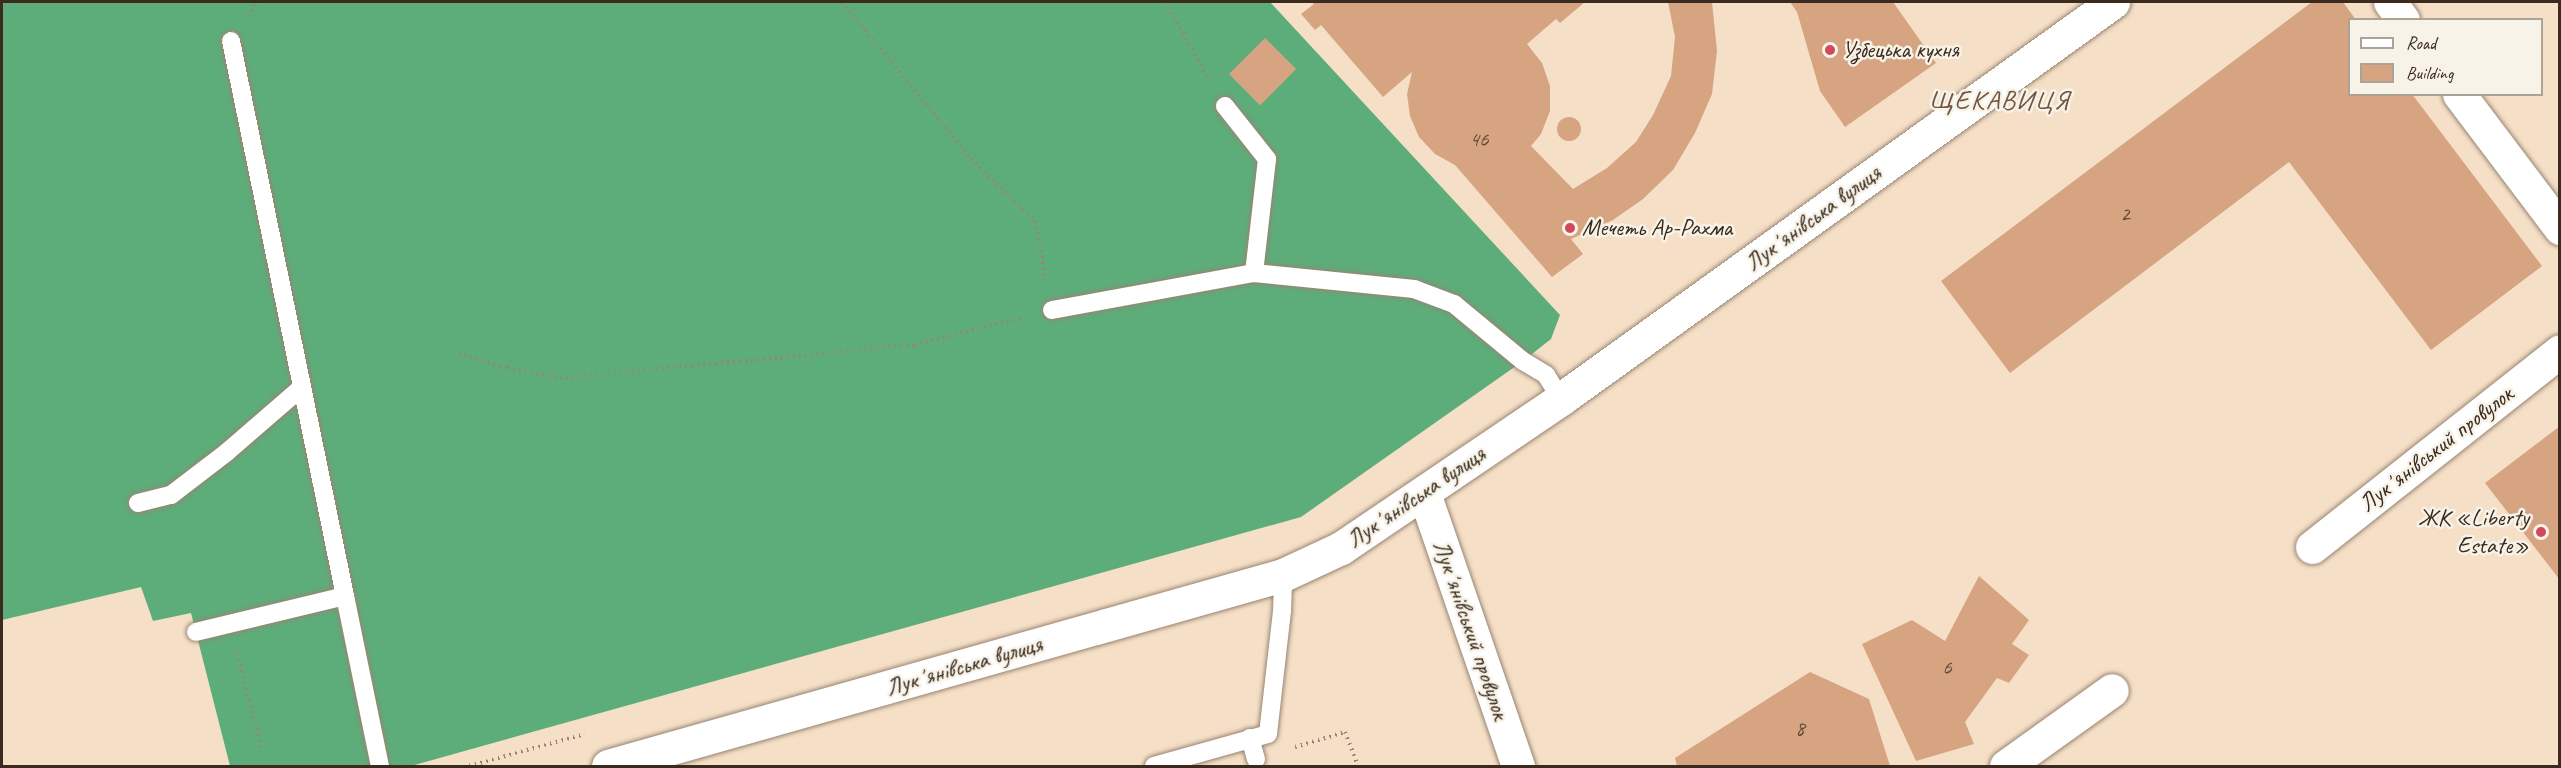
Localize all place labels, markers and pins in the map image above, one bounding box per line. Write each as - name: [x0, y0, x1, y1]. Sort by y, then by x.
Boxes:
- place label: Узбецька кухня: [1842, 36, 1958, 64]
- marker: Узбецька кухня: [1823, 43, 1837, 57]
- place label: Мечеть Ар-Рахма: [1582, 214, 1732, 242]
- marker: Мечеть Ар-Рахма: [1563, 221, 1577, 235]
- place label: ЖК «Liberty Estate»: [2418, 504, 2529, 560]
- marker: ЖК «Liberty Estate»: [2534, 525, 2548, 539]

